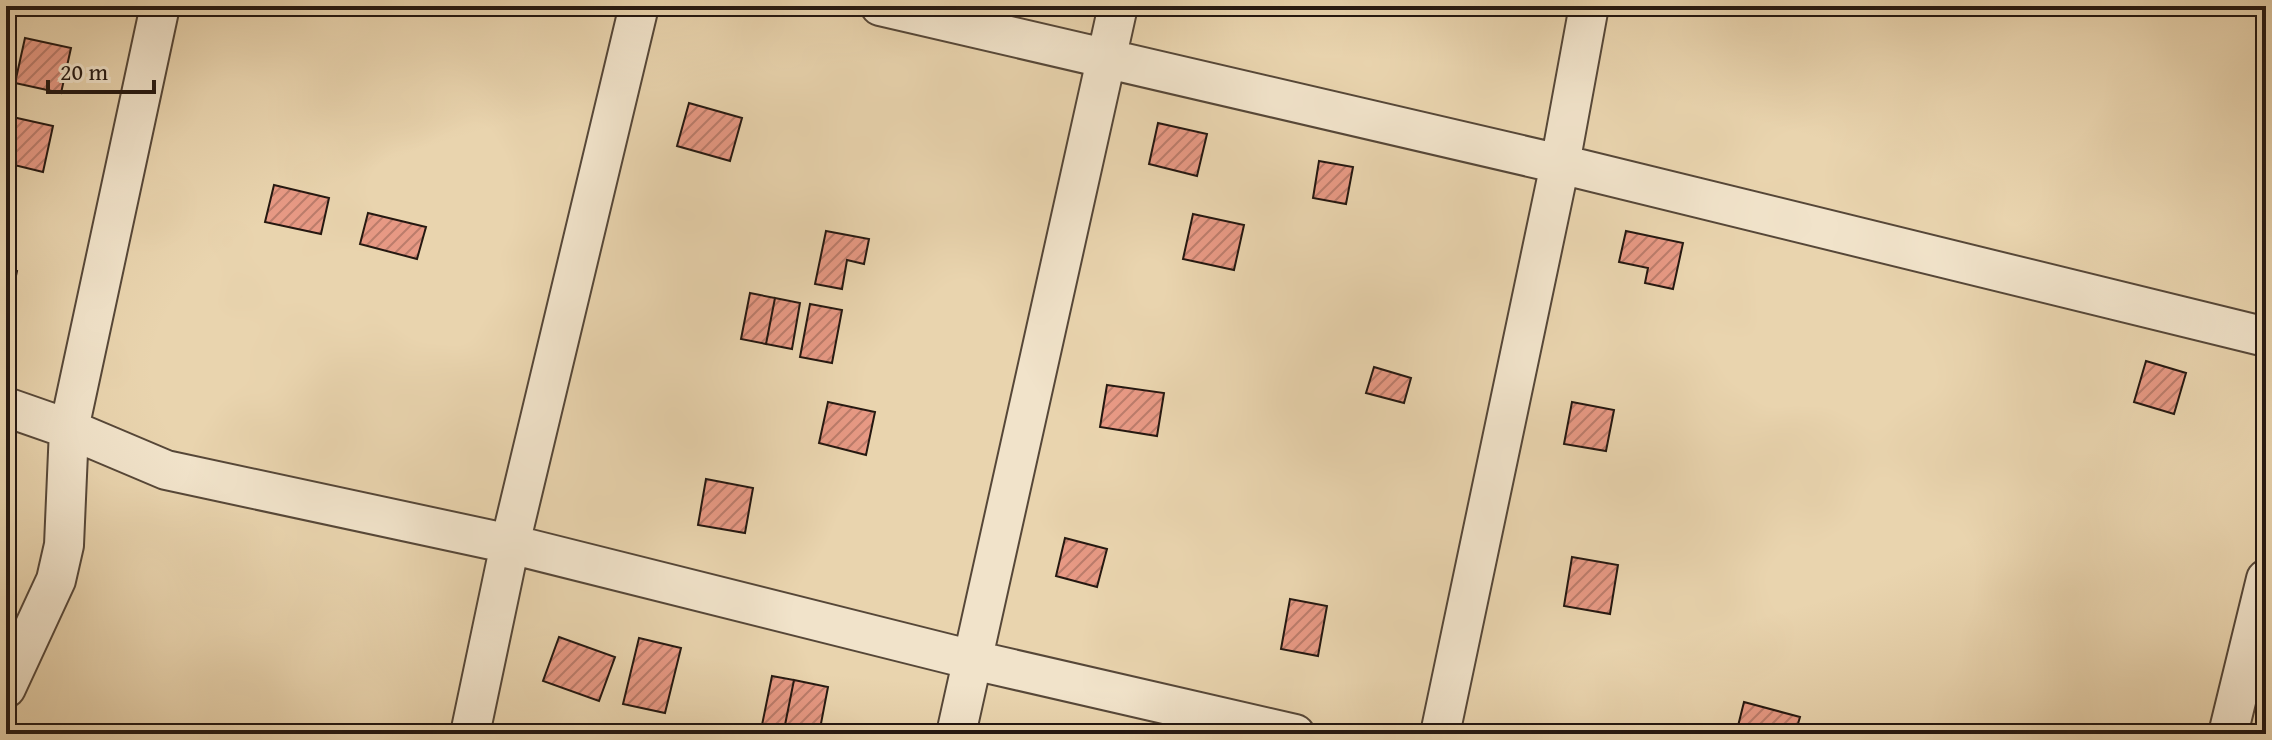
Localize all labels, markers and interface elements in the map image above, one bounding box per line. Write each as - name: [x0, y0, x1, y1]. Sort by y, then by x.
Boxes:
- scale bar: [48, 44, 154, 94]
- text: 20 m: [60, 54, 108, 89]

